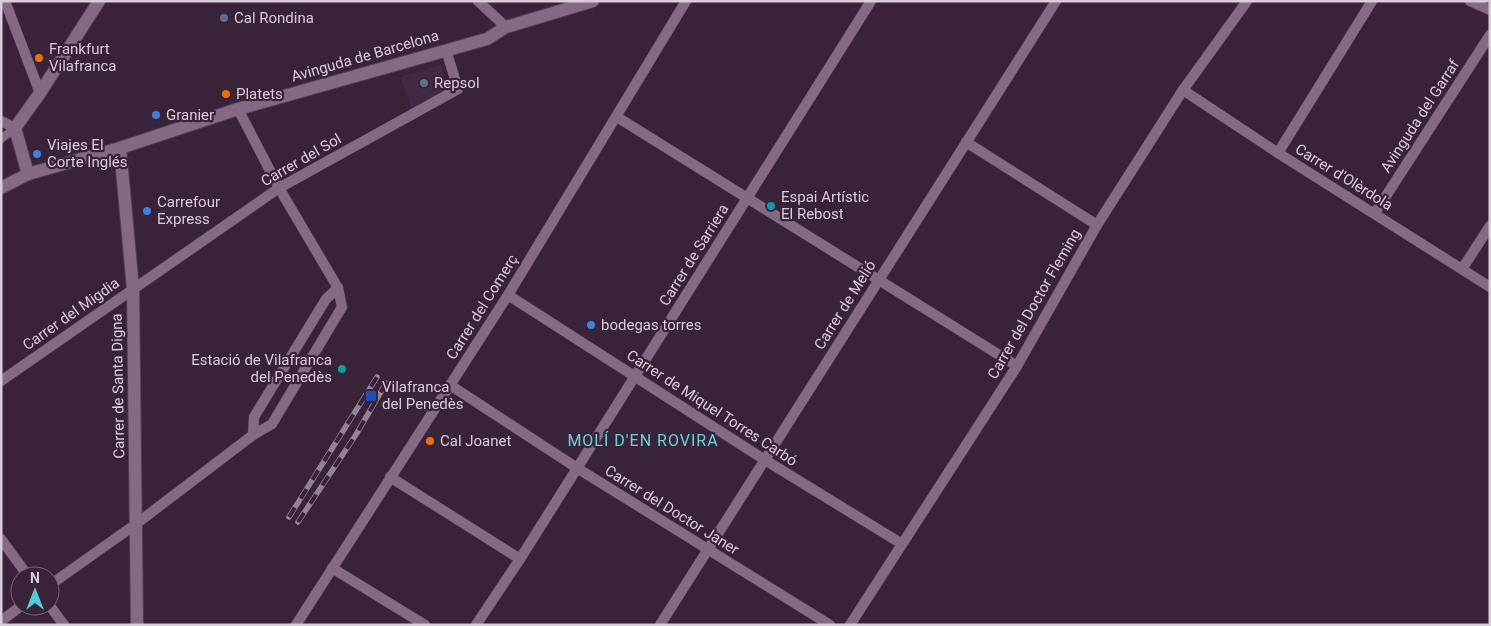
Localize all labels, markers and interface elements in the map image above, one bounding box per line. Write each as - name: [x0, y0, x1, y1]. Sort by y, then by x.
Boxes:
- place label: Cal Rondina: [234, 9, 314, 27]
- marker: Cal Rondina: [218, 12, 230, 24]
- street label: Avinguda de Barcelona: [289, 26, 441, 86]
- place label: Frankfurt Vilafranca: [49, 40, 116, 75]
- marker: Frankfurt Vilafranca: [33, 52, 45, 64]
- street label: Avinguda del Garraf: [1377, 55, 1464, 176]
- place label: Repsol: [434, 74, 480, 92]
- marker: Repsol: [418, 77, 430, 89]
- place label: Platets: [236, 85, 283, 103]
- marker: Platets: [220, 88, 232, 100]
- place label: Granier: [166, 106, 214, 124]
- marker: Granier: [150, 109, 162, 121]
- street label: Carrer del Sol: [258, 130, 344, 190]
- place label: Viajes El Corte Inglés: [47, 136, 127, 171]
- street label: Carrer d'Olèrdola: [1292, 140, 1396, 214]
- marker: Viajes El Corte Inglés: [31, 148, 43, 160]
- place label: Espai Artístic El Rebost: [781, 188, 869, 223]
- place label: Carrefour Express: [157, 193, 220, 228]
- marker: Espai Artístic El Rebost: [765, 200, 777, 212]
- street label: Carrer de Sarriera: [655, 201, 733, 309]
- marker: Carrefour Express: [141, 205, 153, 217]
- street label: Carrer del Doctor Fleming: [984, 226, 1084, 382]
- street label: Carrer del Comerç: [442, 251, 522, 363]
- street label: Carrer de Melió: [810, 257, 880, 353]
- street label: Carrer del Migdia: [19, 274, 123, 354]
- street label: Carrer de Santa Digna: [108, 313, 128, 459]
- place label: bodegas torres: [601, 316, 701, 334]
- marker: bodegas torres: [585, 319, 597, 331]
- street label: Carrer de Miquel Torres Carbó: [623, 346, 801, 470]
- place label: Estació de Vilafranca del Penedès: [191, 351, 332, 386]
- marker: Estació de Vilafranca del Penedès: [336, 363, 348, 375]
- place label: Vilafranca del Penedès: [382, 378, 464, 413]
- marker: Vilafranca del Penedès: [364, 389, 378, 403]
- district label: MOLÍ D'EN ROVIRA: [567, 431, 719, 450]
- place label: Cal Joanet: [440, 432, 512, 450]
- marker: Cal Joanet: [424, 435, 436, 447]
- street label: Carrer del Doctor Janer: [602, 461, 742, 559]
- north arrow: [10, 566, 60, 616]
- text: N: [30, 570, 40, 586]

